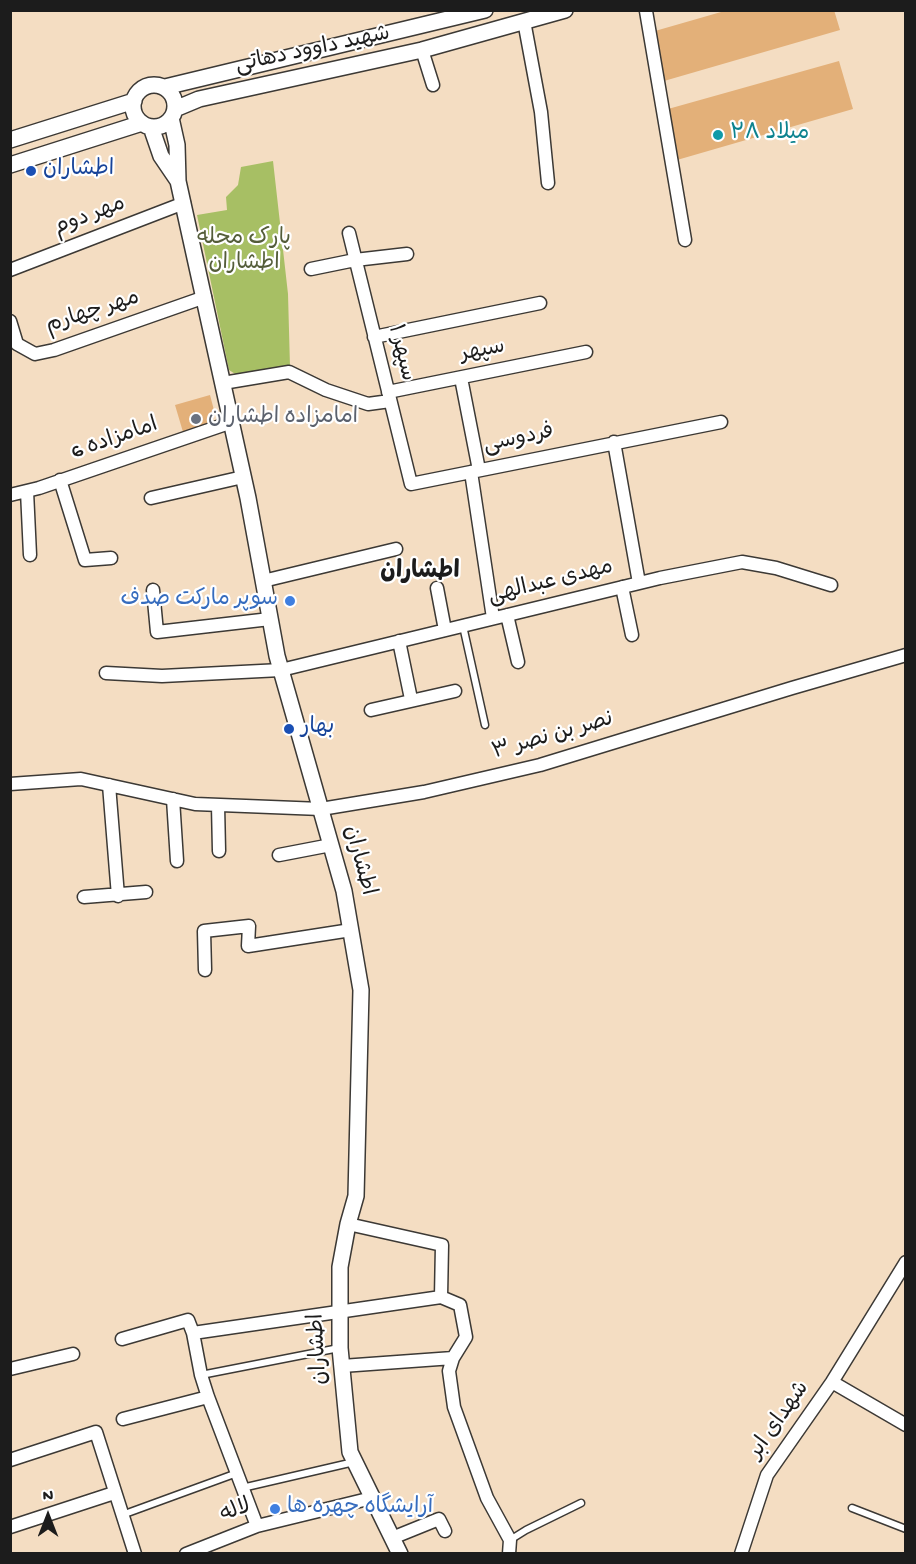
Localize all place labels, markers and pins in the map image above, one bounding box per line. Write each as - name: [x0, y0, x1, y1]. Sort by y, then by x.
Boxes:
- place label: میلاد ۲۸: [730, 122, 809, 148]
- marker: میلاد ۲۸: [711, 128, 725, 142]
- place label: اطشاران: [43, 158, 114, 184]
- marker: اطشاران: [24, 164, 38, 178]
- place label: امامزاده اطشاران: [208, 406, 358, 432]
- marker: امامزاده اطشاران: [189, 412, 203, 426]
- place label: سوپر مارکت صدف: [121, 588, 278, 614]
- marker: سوپر مارکت صدف: [283, 594, 297, 608]
- place label: بهار: [301, 716, 334, 742]
- marker: بهار: [282, 722, 296, 736]
- place label: آرایشگاه چهره ها: [287, 1496, 433, 1522]
- marker: آرایشگاه چهره ها: [268, 1502, 282, 1516]

